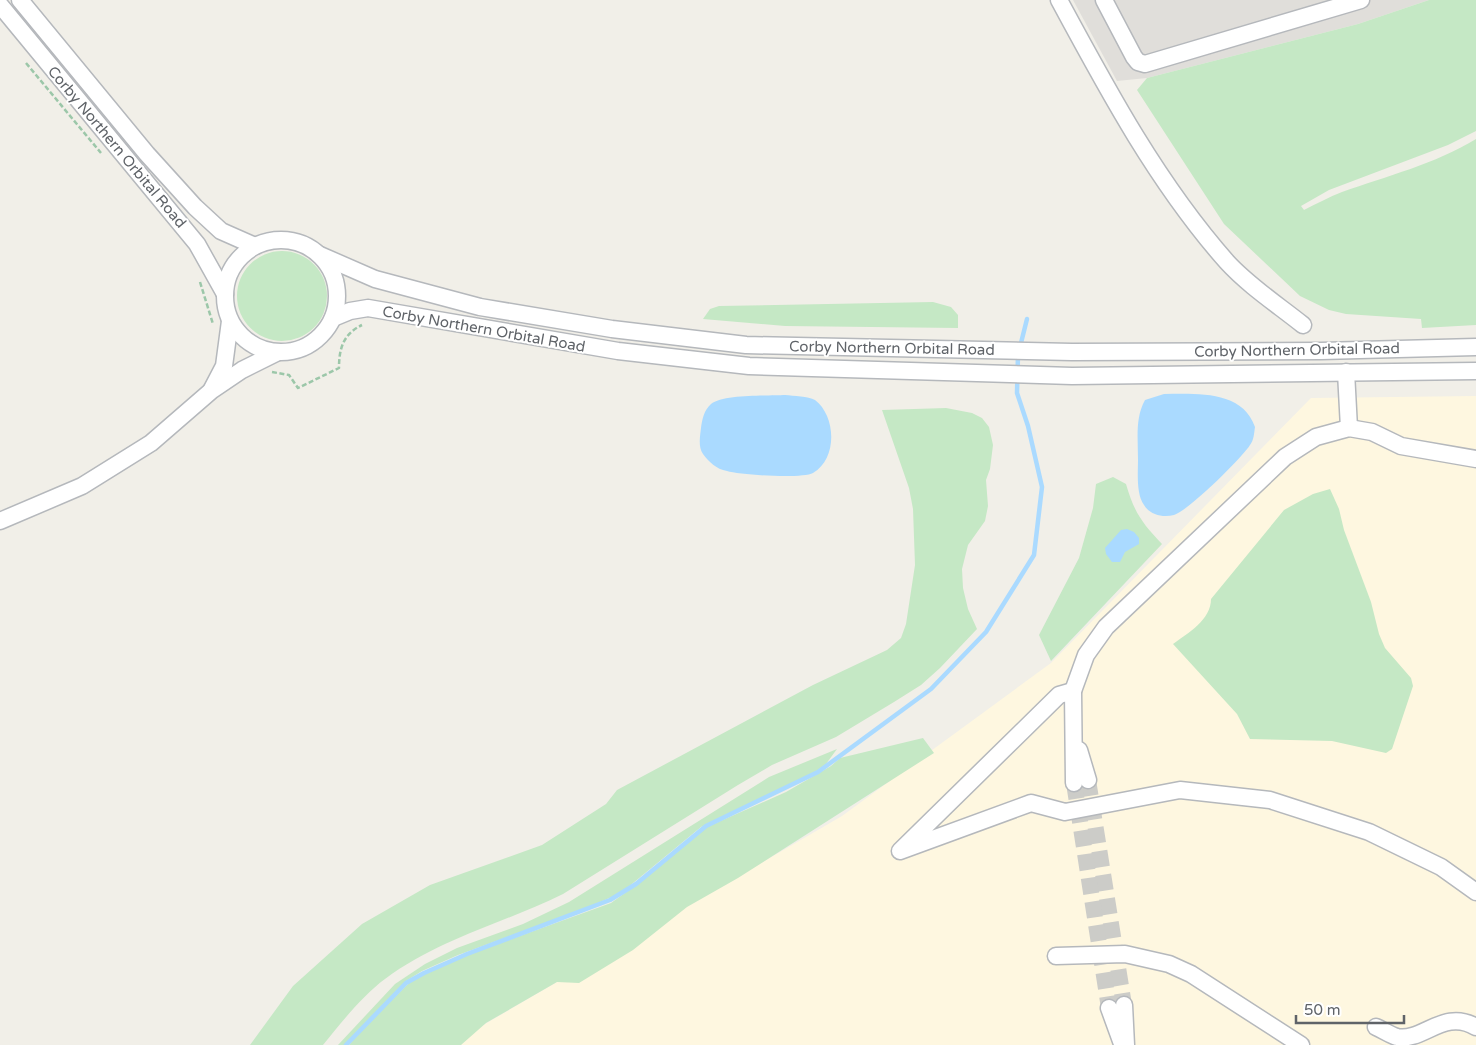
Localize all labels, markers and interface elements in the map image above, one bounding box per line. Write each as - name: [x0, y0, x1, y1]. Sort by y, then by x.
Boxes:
- street label: Corby Northern Orbital Road: [44, 62, 190, 232]
- street label: Corby Northern Orbital Road: [381, 302, 587, 356]
- street label: Corby Northern Orbital Road: [789, 337, 995, 359]
- street label: Corby Northern Orbital Road: [1194, 339, 1400, 361]
- scale bar: [1296, 992, 1404, 1024]
- text: 50 m: [1304, 1001, 1341, 1019]

